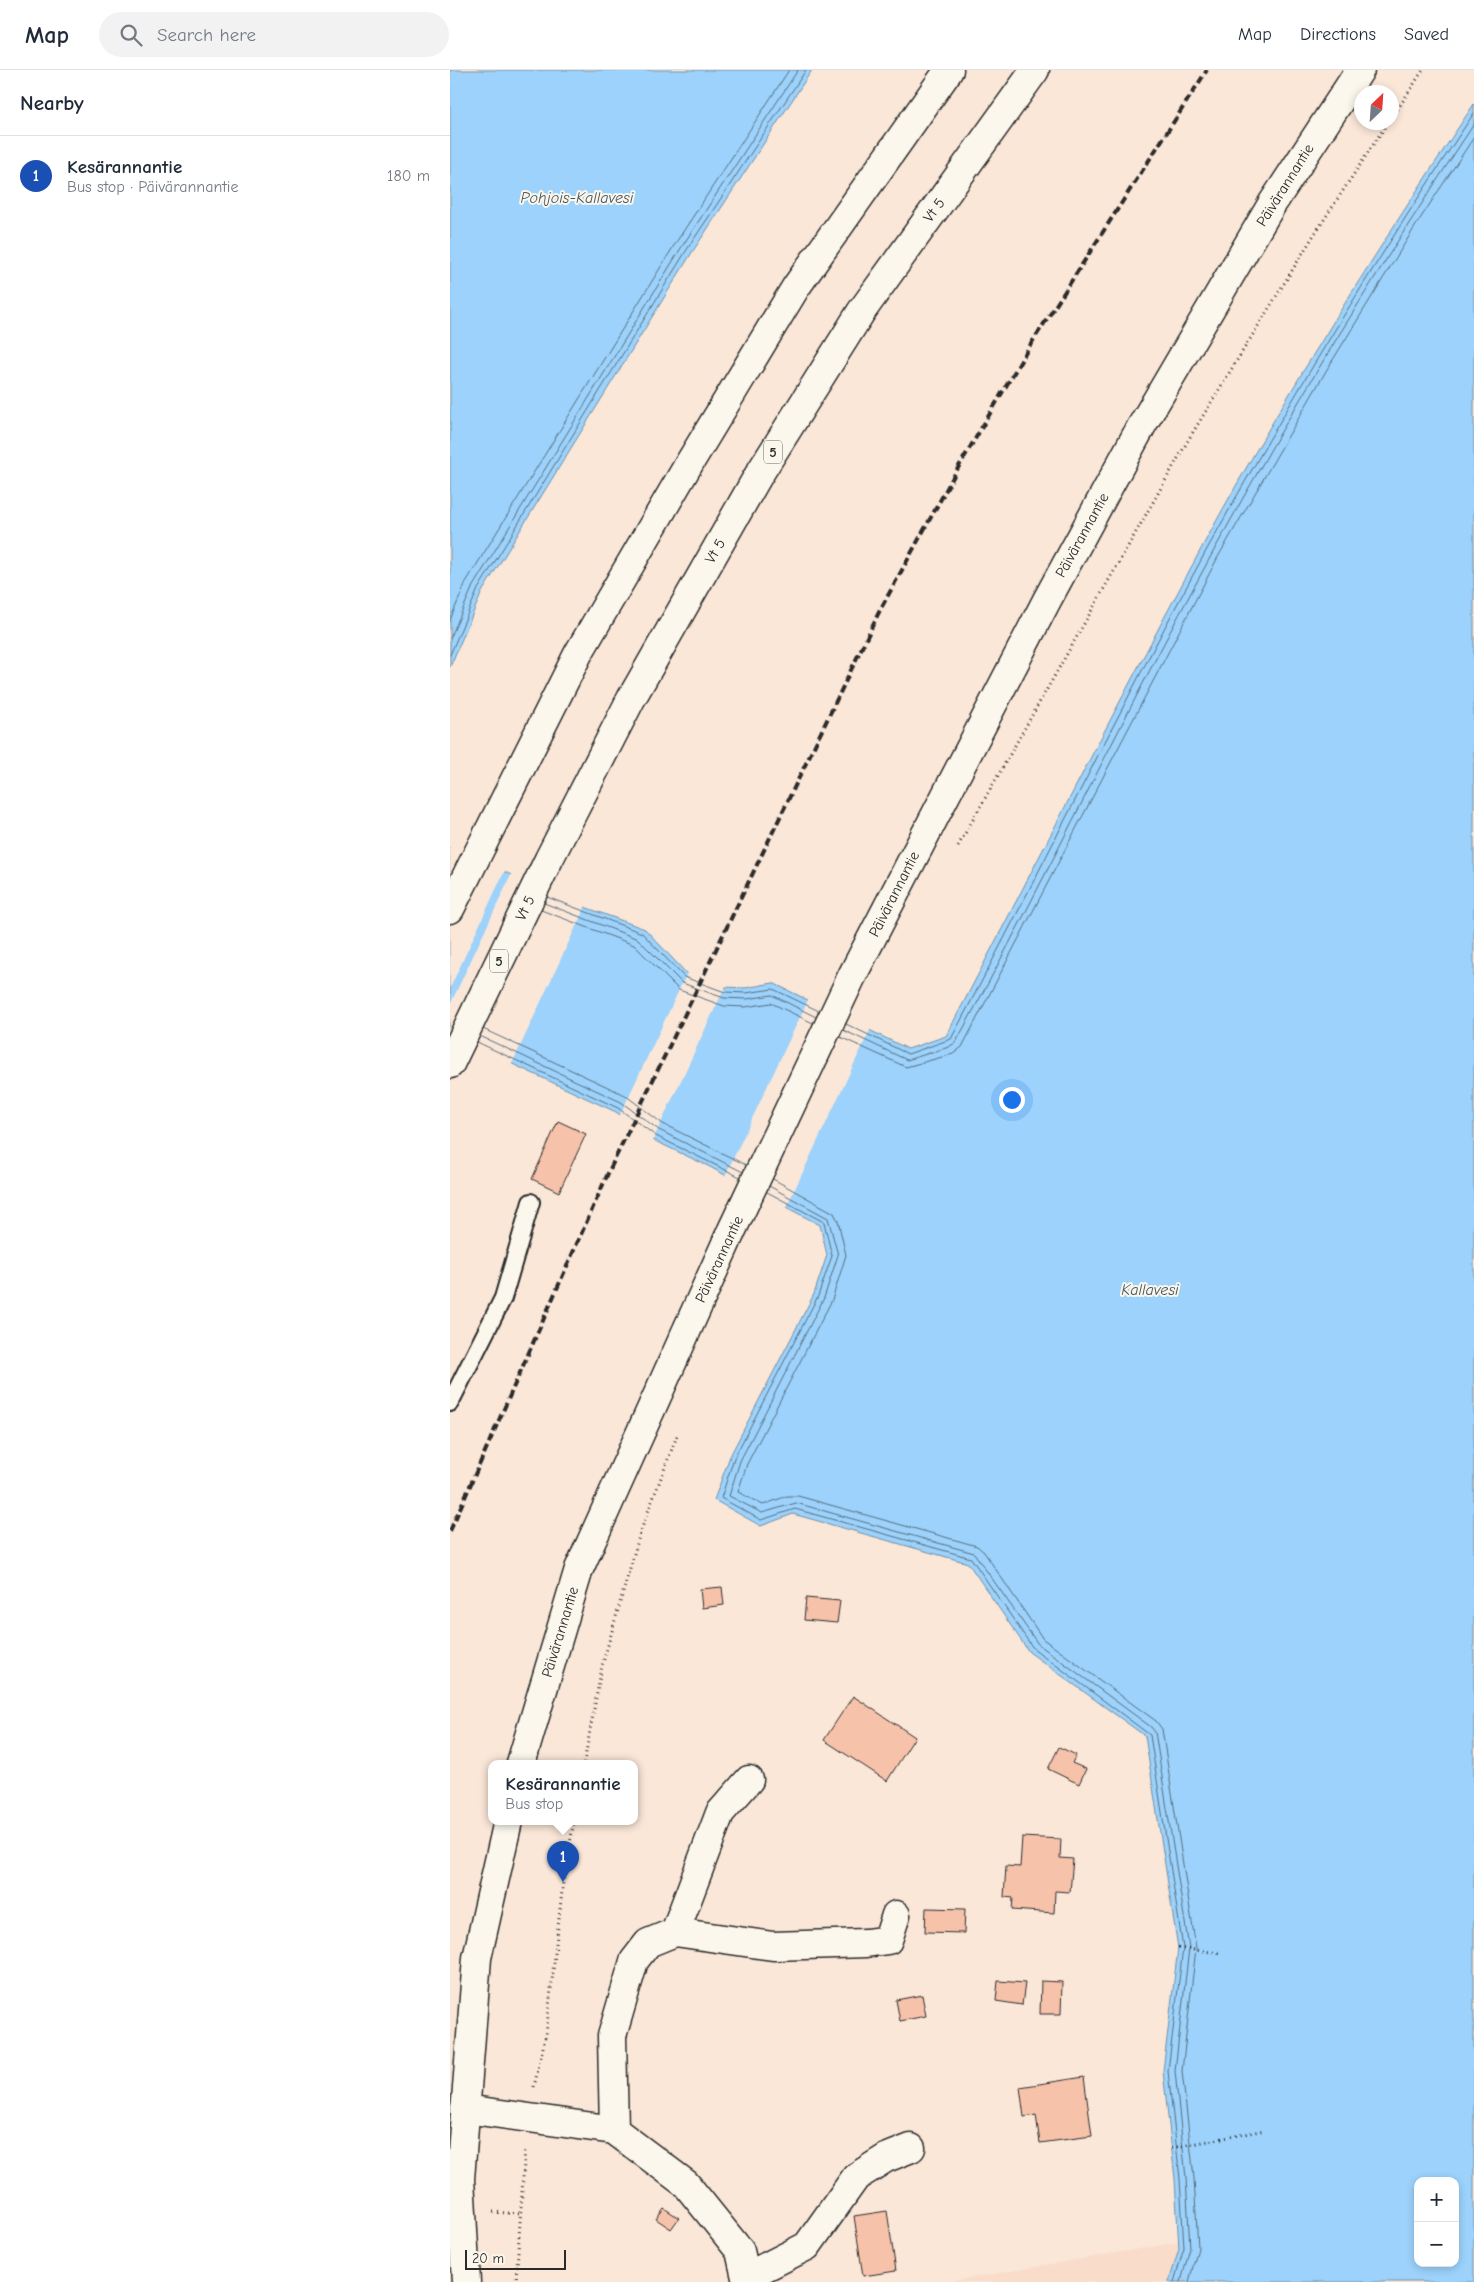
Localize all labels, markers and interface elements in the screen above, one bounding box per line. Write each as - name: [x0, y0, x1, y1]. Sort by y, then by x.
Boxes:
- search box: [99, 12, 449, 57]
- text: Map: [25, 21, 69, 49]
- icon: search: [117, 21, 145, 49]
- text: Search here: [157, 24, 256, 46]
- text: Map: [1238, 24, 1272, 45]
- text: Directions: [1300, 24, 1376, 45]
- text: Saved: [1404, 24, 1449, 45]
- north arrow: [1354, 85, 1399, 130]
- text: Nearby: [20, 91, 84, 115]
- street label: Päivärannantie: [1252, 140, 1318, 230]
- text: Kesärannantie: [67, 156, 182, 178]
- text: 1: [33, 167, 39, 185]
- text: 180 m: [387, 167, 430, 185]
- text: Bus stop · Päivärannantie: [67, 178, 238, 196]
- water label: Pohjois-Kallavesi: [521, 189, 634, 207]
- street label: Vt 5: [919, 194, 949, 226]
- road number: 5: [764, 441, 782, 464]
- street label: Päivärannantie: [1051, 489, 1113, 580]
- street label: Vt 5: [701, 535, 729, 567]
- street label: Päivärannantie: [865, 848, 924, 940]
- street label: Vt 5: [511, 893, 539, 923]
- road number: 5: [490, 949, 508, 972]
- your location: [999, 1087, 1025, 1113]
- street label: Päivärannantie: [691, 1212, 747, 1305]
- water label: Kallavesi: [1121, 1281, 1179, 1299]
- street label: Päivärannantie: [538, 1584, 582, 1680]
- popup: [488, 1760, 638, 1825]
- text: Kesärannantie: [505, 1773, 621, 1795]
- text: Bus stop: [505, 1795, 563, 1813]
- pin: 1: [547, 1841, 579, 1882]
- map controls: [1414, 2177, 1459, 2267]
- button: +: [1414, 2177, 1459, 2222]
- button: −: [1414, 2222, 1459, 2267]
- scale bar: [465, 2247, 566, 2270]
- text: 20 m: [472, 2250, 504, 2267]

